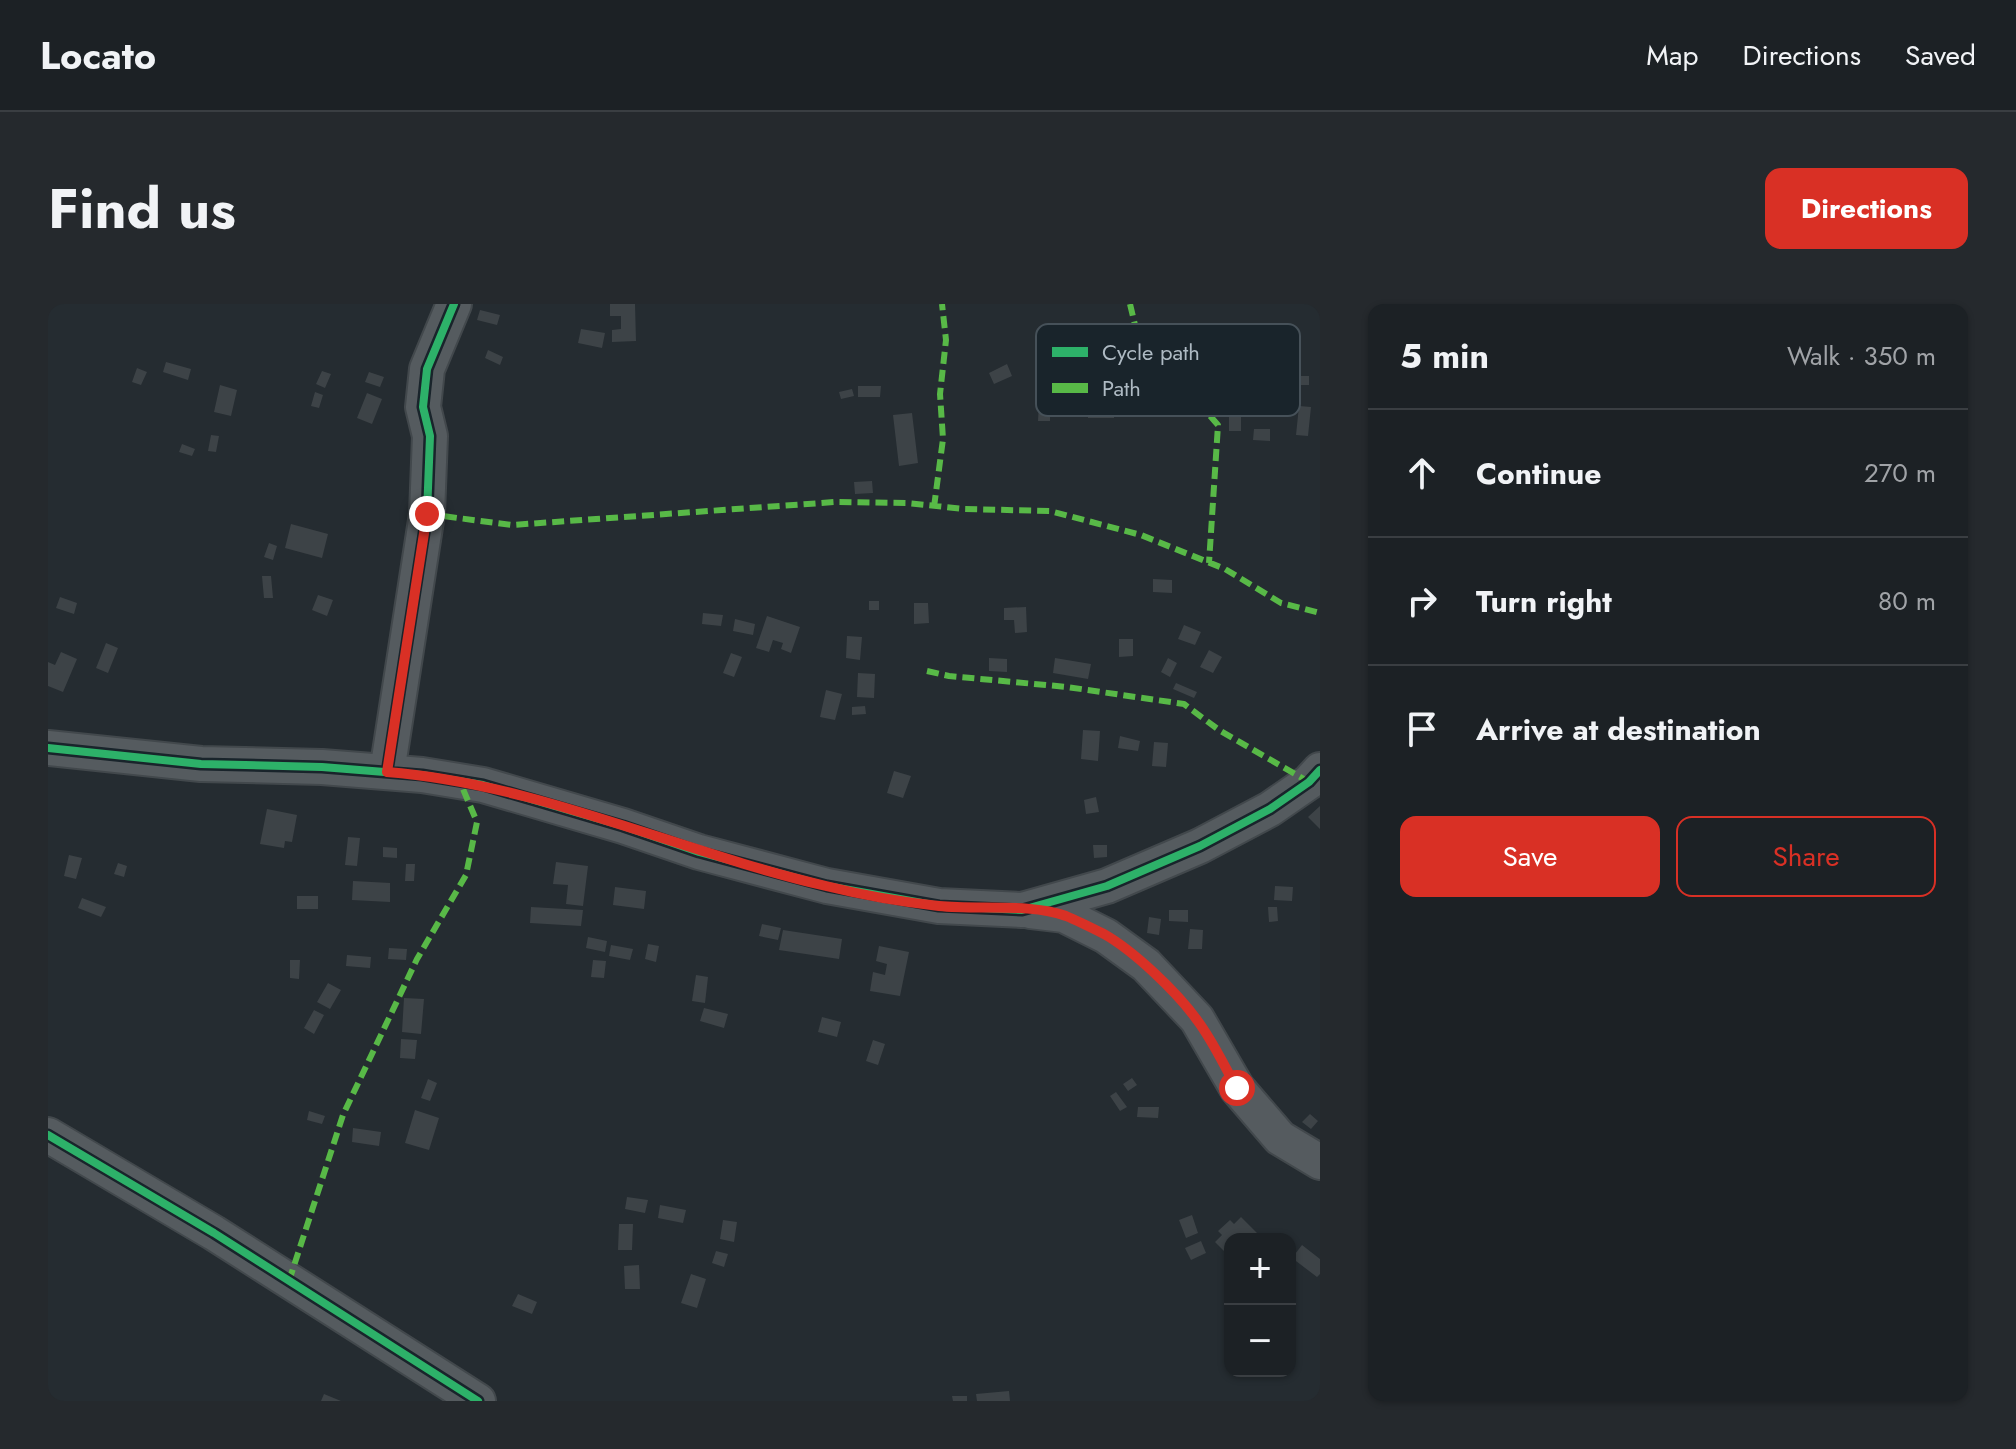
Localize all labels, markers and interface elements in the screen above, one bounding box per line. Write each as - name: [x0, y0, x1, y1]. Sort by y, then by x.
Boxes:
- text: Locato: [40, 28, 156, 83]
- text: Map: [1646, 35, 1698, 76]
- text: Directions: [1742, 35, 1861, 76]
- text: Saved: [1905, 35, 1976, 76]
- text: Find us: [48, 168, 236, 249]
- button: Directions: [1765, 168, 1968, 249]
- legend: [1036, 324, 1300, 416]
- text: 5 min: [1400, 332, 1489, 381]
- text: Cycle path: [1102, 336, 1200, 368]
- text: Walk · 350 m: [1787, 337, 1936, 375]
- text: Path: [1102, 372, 1141, 404]
- icon: ahead: [1400, 451, 1444, 495]
- text: Continue: [1476, 452, 1602, 495]
- text: 270 m: [1864, 454, 1936, 492]
- route end: [409, 496, 445, 532]
- icon: right: [1400, 579, 1444, 623]
- text: Turn right: [1476, 580, 1612, 623]
- text: 80 m: [1878, 582, 1936, 620]
- icon: arrive: [1400, 707, 1444, 751]
- text: Arrive at destination: [1476, 708, 1761, 751]
- button: Save: [1400, 816, 1660, 897]
- button: Share: [1676, 816, 1936, 897]
- route start: [1219, 1070, 1255, 1106]
- map controls: [1224, 1233, 1296, 1377]
- button: +: [1224, 1233, 1296, 1305]
- button: −: [1224, 1305, 1296, 1377]

